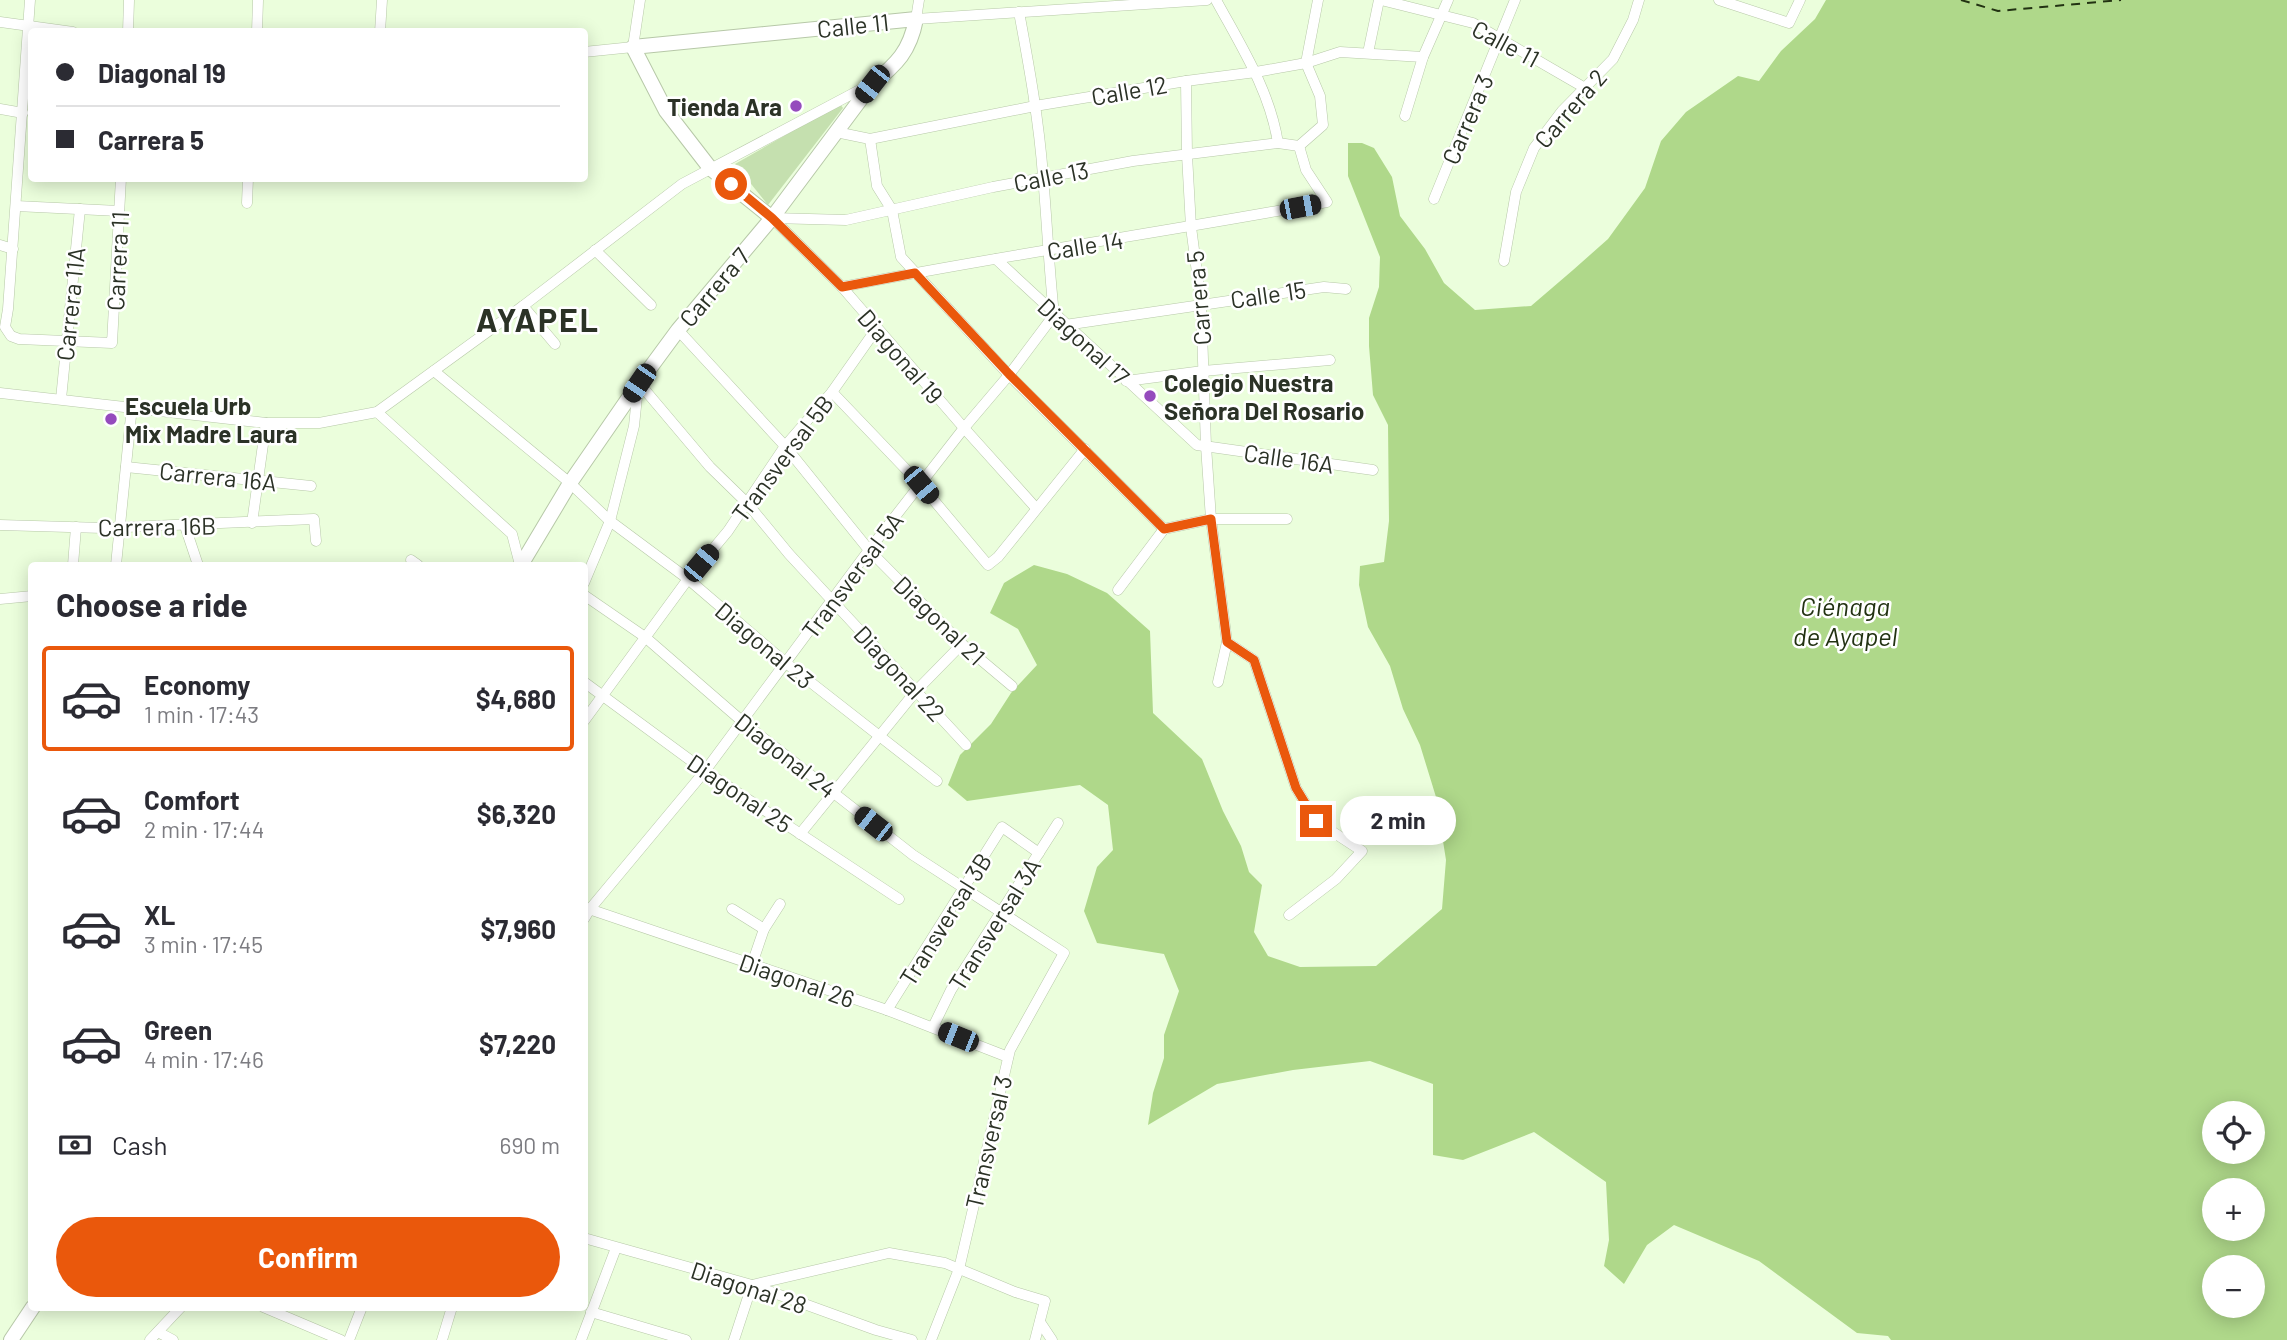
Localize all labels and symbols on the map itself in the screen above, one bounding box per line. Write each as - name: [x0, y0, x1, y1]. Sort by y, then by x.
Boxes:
- street label: Calle 11: [816, 7, 890, 43]
- street label: Calle 11: [1467, 13, 1545, 73]
- car: [851, 61, 894, 107]
- street label: Carrera 2: [1528, 62, 1612, 154]
- street label: Calle 12: [1089, 69, 1169, 111]
- street label: Carrera 3: [1435, 70, 1499, 168]
- place label: Tienda Ara: [667, 92, 782, 121]
- marker: Tienda Ara: [788, 98, 804, 114]
- street label: Calle 13: [1011, 155, 1091, 197]
- route start: [715, 168, 747, 200]
- car: [1278, 193, 1323, 221]
- street label: Carrera 11: [100, 211, 134, 311]
- street label: Calle 14: [1045, 225, 1125, 265]
- street label: Carrera 7: [673, 242, 755, 332]
- street label: Carrera 11A: [50, 246, 90, 362]
- street label: Carrera 5: [1179, 249, 1217, 347]
- street label: Calle 15: [1228, 274, 1308, 314]
- street label: Diagonal 17: [1032, 291, 1136, 391]
- district label: AYAPEL: [476, 300, 600, 338]
- street label: Diagonal 19: [852, 303, 950, 409]
- car: [619, 360, 660, 406]
- place label: Colegio Nuestra Señora Del Rosario: [1164, 368, 1364, 425]
- marker: Colegio Nuestra Señora Del Rosario: [1142, 388, 1158, 404]
- street label: Transversal 5B: [725, 389, 839, 527]
- place label: Escuela Urb Mix Madre Laura: [125, 391, 297, 448]
- marker: Escuela Urb Mix Madre Laura: [103, 411, 119, 427]
- street label: Calle 16A: [1242, 437, 1336, 479]
- street label: Carrera 16A: [158, 455, 278, 497]
- car: [900, 462, 943, 508]
- street label: Transversal 5A: [795, 506, 909, 644]
- street label: Carrera 16B: [98, 510, 216, 542]
- car: [680, 540, 723, 586]
- street label: Diagonal 21: [888, 569, 992, 671]
- water label: Ciénaga de Ayapel: [1793, 590, 1898, 651]
- street label: Diagonal 23: [710, 595, 820, 695]
- street label: Diagonal 22: [848, 619, 952, 727]
- street label: Diagonal 24: [729, 706, 843, 804]
- street label: Diagonal 25: [682, 747, 798, 839]
- callout: 2 min: [1340, 796, 1456, 846]
- car: [850, 803, 897, 845]
- route end: [1300, 805, 1332, 837]
- street label: Transversal 3B: [893, 847, 997, 991]
- street label: Transversal 3A: [942, 852, 1046, 996]
- street label: Diagonal 26: [736, 947, 858, 1013]
- car: [935, 1019, 982, 1055]
- street label: Transversal 3: [959, 1072, 1017, 1212]
- street label: Diagonal 28: [687, 1255, 811, 1319]

